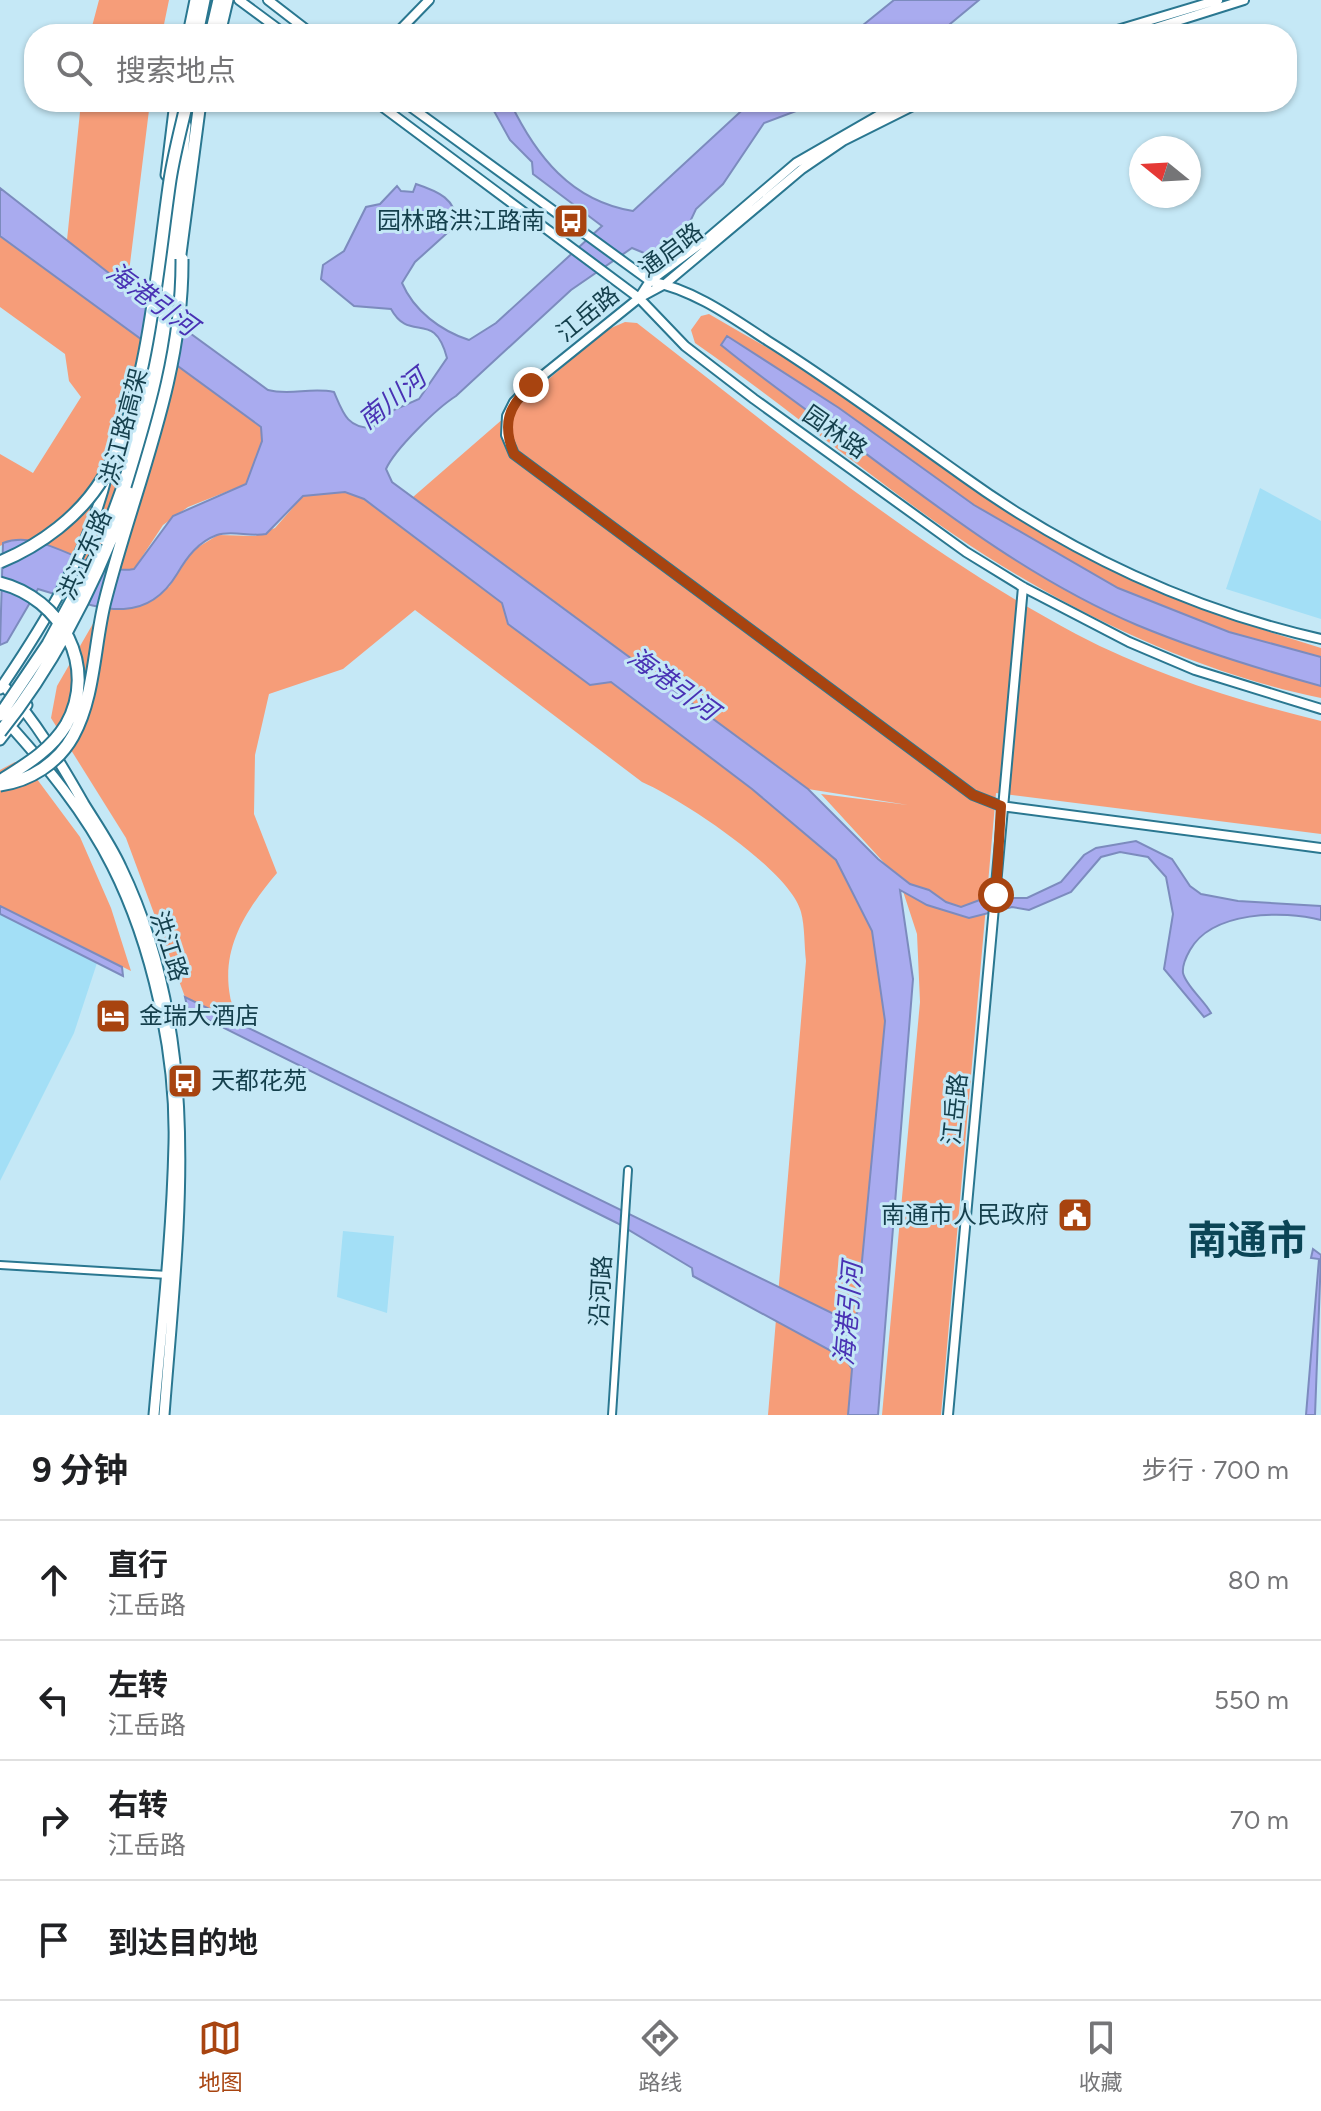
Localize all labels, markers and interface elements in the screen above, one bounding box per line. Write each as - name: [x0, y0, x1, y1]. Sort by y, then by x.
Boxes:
- search box: [24, 24, 1297, 112]
- icon: search: [52, 46, 96, 90]
- text: 搜索地点: [116, 52, 236, 89]
- north arrow: [1129, 136, 1201, 208]
- bus stop icon: 园林路洪江路南: [552, 202, 590, 240]
- place label: 园林路洪江路南: [377, 206, 545, 235]
- street label: 通启路: [633, 216, 708, 283]
- water label: 海港引河: [101, 255, 208, 345]
- street label: 江岳路: [551, 280, 625, 348]
- water label: 南川河: [352, 359, 436, 436]
- street label: 洪江路高架: [94, 365, 153, 489]
- route end: [513, 367, 549, 403]
- street label: 园林路: [797, 399, 873, 464]
- street label: 洪江东路: [52, 505, 117, 605]
- water label: 海港引河: [622, 640, 729, 730]
- route start: [978, 877, 1014, 913]
- street label: 洪江路: [145, 907, 194, 985]
- hotel icon: 金瑞大酒店: [94, 997, 132, 1035]
- place label: 金瑞大酒店: [139, 1001, 259, 1030]
- bus stop icon: 天都花苑: [166, 1062, 204, 1100]
- place label: 天都花苑: [211, 1066, 307, 1095]
- street label: 江岳路: [936, 1072, 973, 1146]
- public building icon: 南通市人民政府: [1056, 1196, 1094, 1234]
- place label: 南通市人民政府: [881, 1200, 1049, 1229]
- district label: 南通市: [1187, 1216, 1307, 1264]
- street label: 沿河路: [584, 1254, 617, 1328]
- water label: 海港引河: [828, 1256, 869, 1367]
- text: 9 分钟: [32, 1450, 128, 1491]
- text: 步行 · 700 m: [1142, 1454, 1289, 1486]
- text: 直行: [108, 1546, 168, 1583]
- icon: ahead: [32, 1558, 76, 1602]
- text: 80 m: [1228, 1564, 1289, 1596]
- text: 江岳路: [108, 1589, 186, 1621]
- text: 左转: [108, 1666, 168, 1703]
- icon: left: [32, 1678, 76, 1722]
- text: 550 m: [1214, 1684, 1289, 1716]
- text: 江岳路: [108, 1709, 186, 1741]
- text: 右转: [108, 1786, 168, 1823]
- icon: right: [32, 1798, 76, 1842]
- text: 70 m: [1230, 1804, 1289, 1836]
- text: 江岳路: [108, 1829, 186, 1861]
- icon: arrive: [32, 1918, 76, 1962]
- text: 到达目的地: [108, 1924, 258, 1961]
- tab: 地图: [198, 2016, 242, 2096]
- tab: 路线: [638, 2016, 683, 2096]
- tab: 收藏: [1079, 2016, 1123, 2096]

